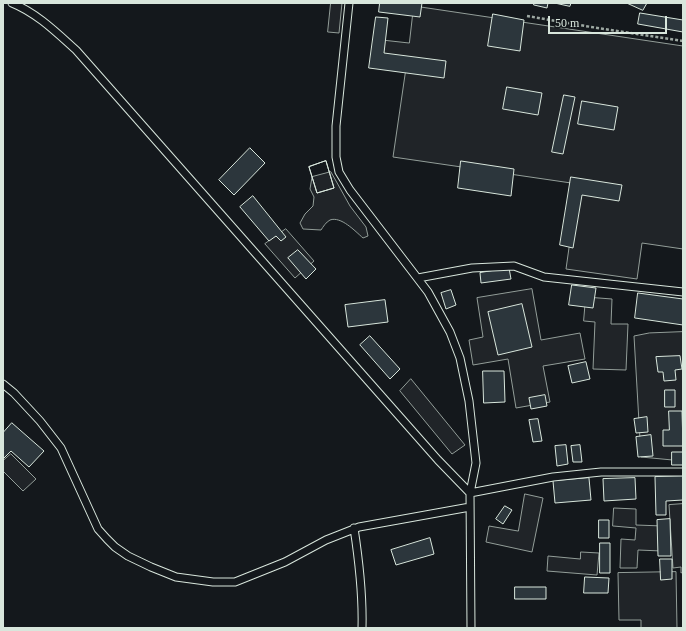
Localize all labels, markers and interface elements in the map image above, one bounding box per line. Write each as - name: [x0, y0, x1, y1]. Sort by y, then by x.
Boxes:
- scale bar: [550, 8, 669, 34]
- text: 50 m: [555, 16, 579, 30]

